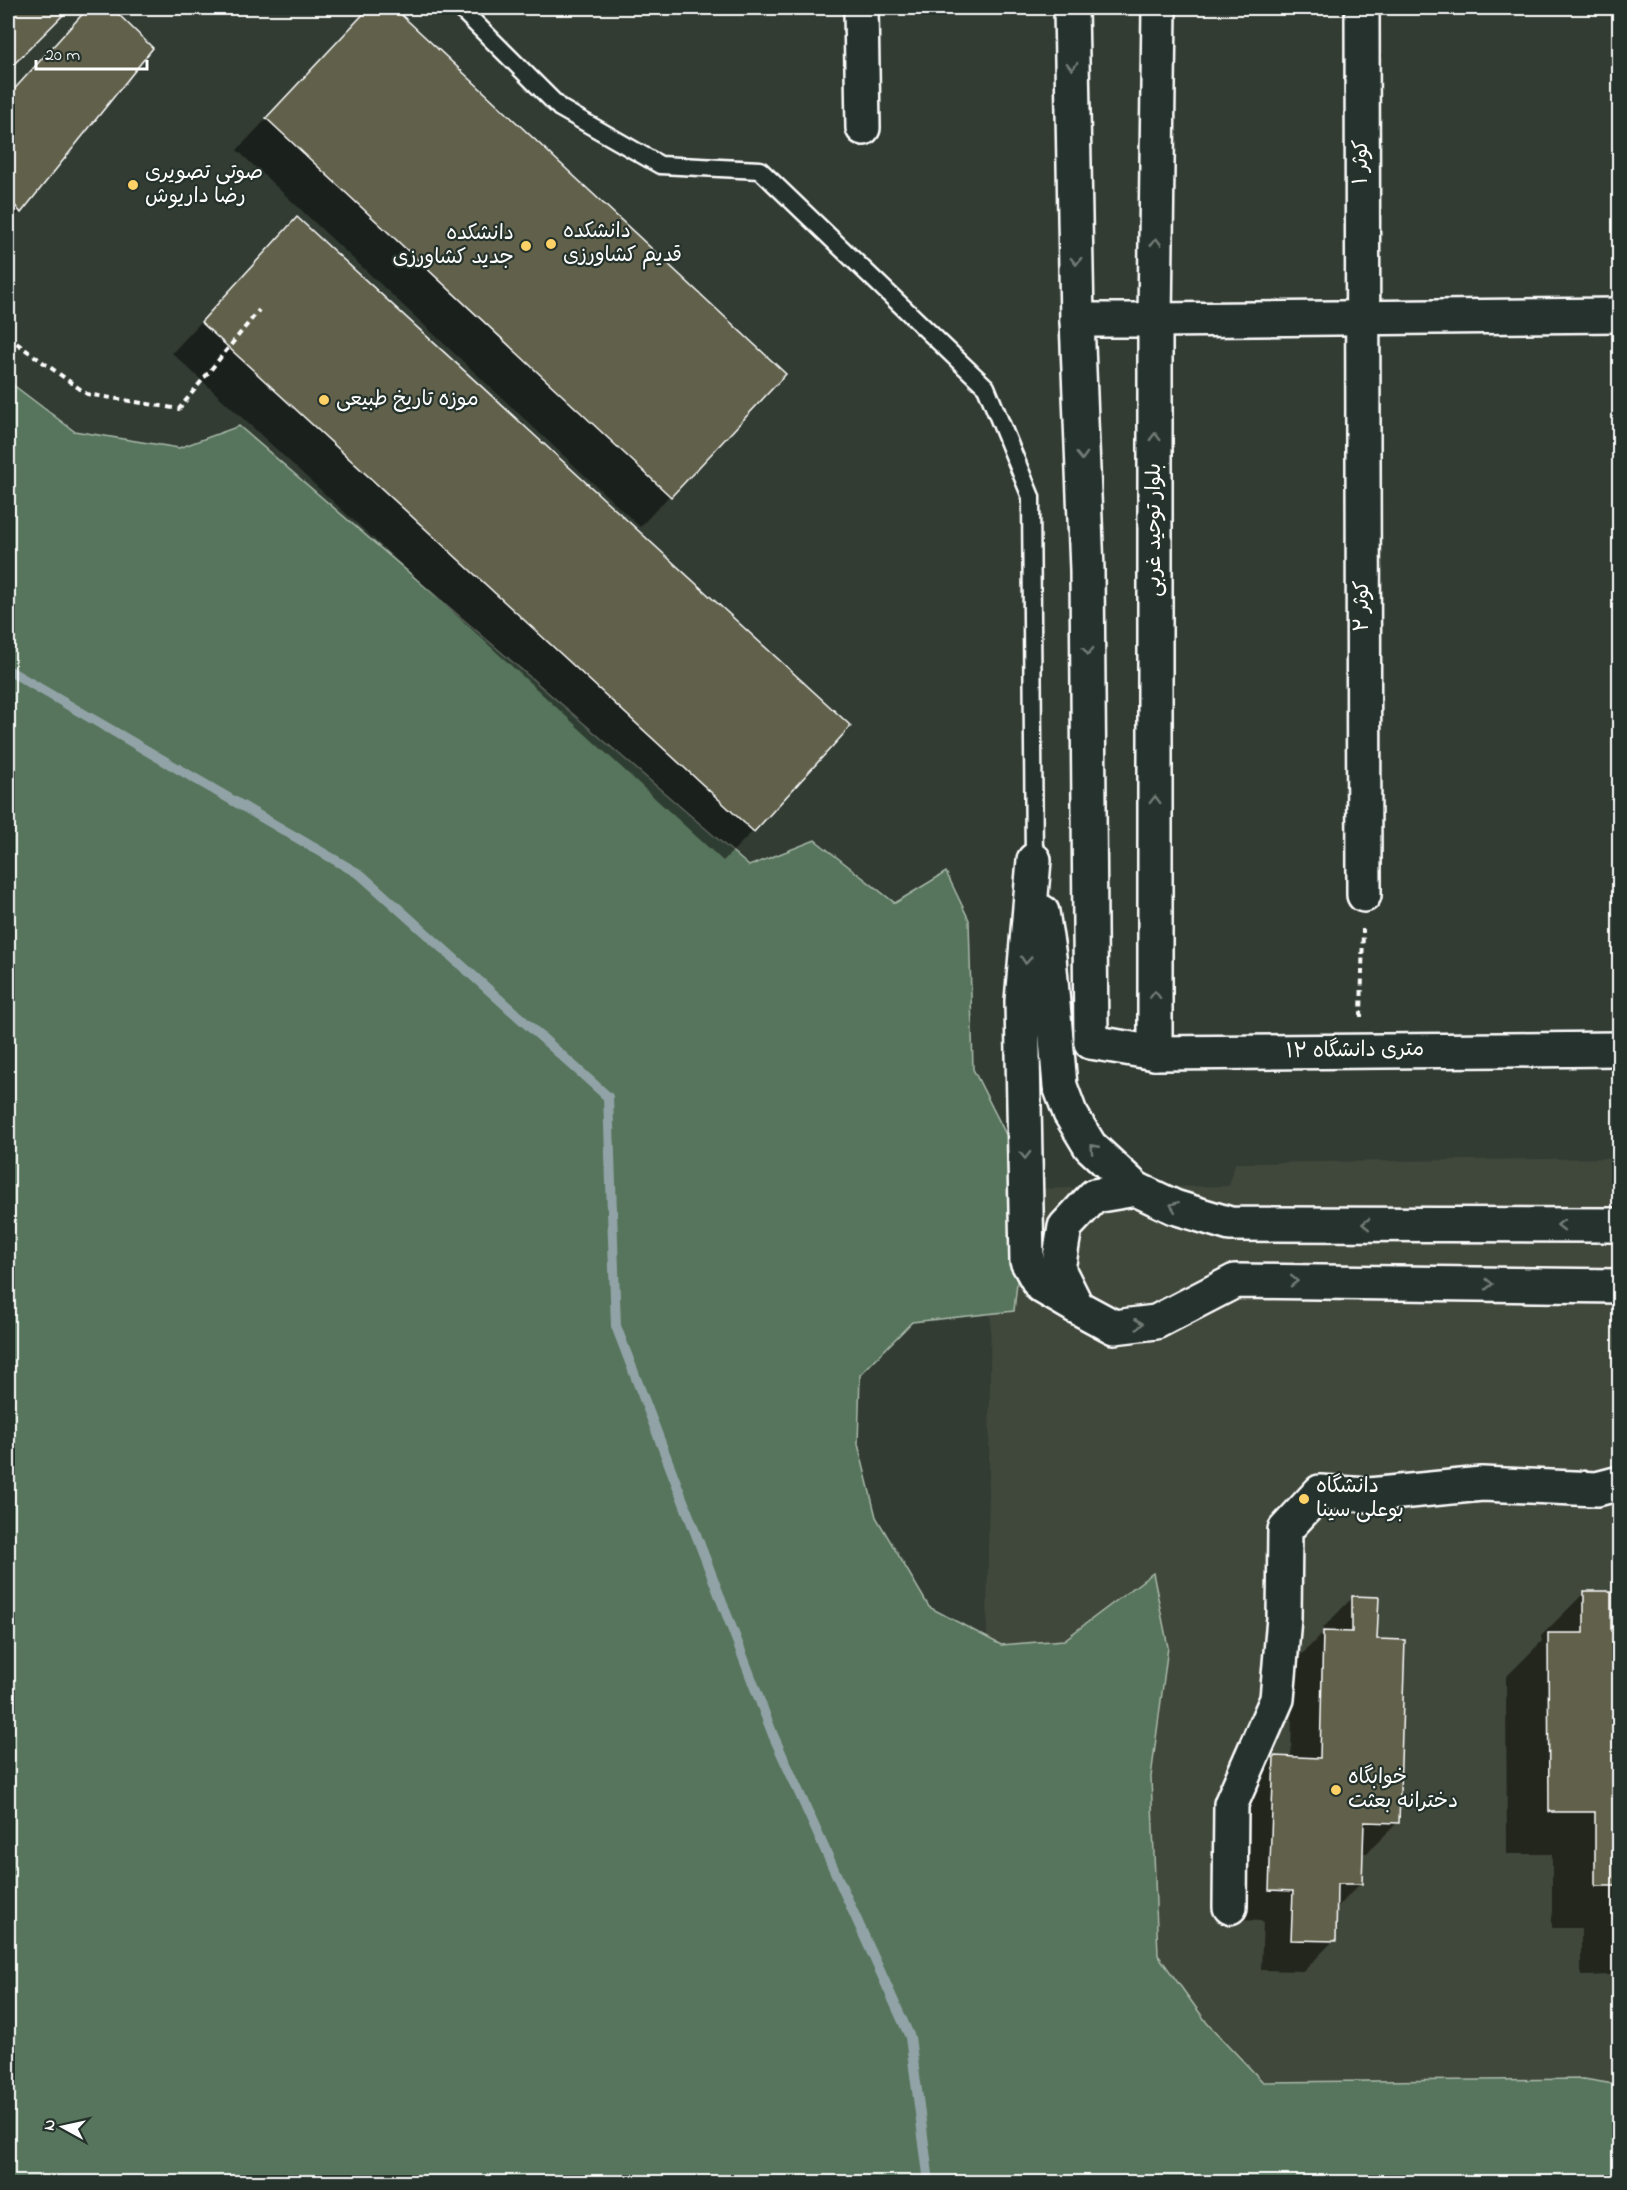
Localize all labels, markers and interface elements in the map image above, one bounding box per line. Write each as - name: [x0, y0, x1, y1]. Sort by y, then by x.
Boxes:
- scale bar: [36, 33, 147, 71]
- text: 20 m: [45, 43, 80, 69]
- one-way arrow: [1066, 61, 1078, 70]
- street label: کوثر ۱: [1347, 140, 1377, 184]
- place label: صوتی تصویری رضا داریوش: [145, 158, 263, 212]
- marker: صوتی تصویری رضا داریوش: [126, 178, 140, 192]
- place label: دانشکده قدیم کشاورزی: [563, 217, 682, 271]
- place label: دانشکده جدید کشاورزی: [393, 219, 514, 273]
- marker: دانشکده قدیم کشاورزی: [544, 237, 558, 251]
- one-way arrow: [1150, 237, 1162, 246]
- marker: دانشکده جدید کشاورزی: [519, 239, 533, 253]
- one-way arrow: [1070, 256, 1082, 265]
- place label: موزه تاریخ طبیعی: [336, 385, 479, 415]
- marker: موزه تاریخ طبیعی: [317, 393, 331, 407]
- one-way arrow: [1149, 432, 1161, 441]
- one-way arrow: [1076, 451, 1089, 460]
- street label: بلوار توحید غربی: [1140, 463, 1170, 597]
- street label: کوثر ۲: [1348, 580, 1378, 632]
- one-way arrow: [1081, 646, 1094, 655]
- one-way arrow: [1149, 795, 1161, 804]
- one-way arrow: [1019, 955, 1032, 964]
- one-way arrow: [1149, 990, 1161, 999]
- street label: ۱۲ متری دانشگاه: [1286, 1035, 1424, 1067]
- one-way arrow: [1090, 1145, 1101, 1155]
- one-way arrow: [1019, 1150, 1031, 1159]
- one-way arrow: [1170, 1201, 1181, 1213]
- one-way arrow: [1362, 1218, 1371, 1230]
- one-way arrow: [1557, 1219, 1566, 1231]
- one-way arrow: [1289, 1275, 1298, 1288]
- one-way arrow: [1484, 1278, 1493, 1291]
- one-way arrow: [1135, 1318, 1144, 1331]
- place label: دانشگاه بوعلی سینا: [1316, 1472, 1404, 1526]
- marker: دانشگاه بوعلی سینا: [1297, 1492, 1311, 1506]
- place label: خوابگاه دخترانه بعثت: [1348, 1763, 1458, 1817]
- marker: خوابگاه دخترانه بعثت: [1329, 1783, 1343, 1797]
- north arrow: [33, 2097, 93, 2157]
- text: N: [37, 2118, 63, 2132]

